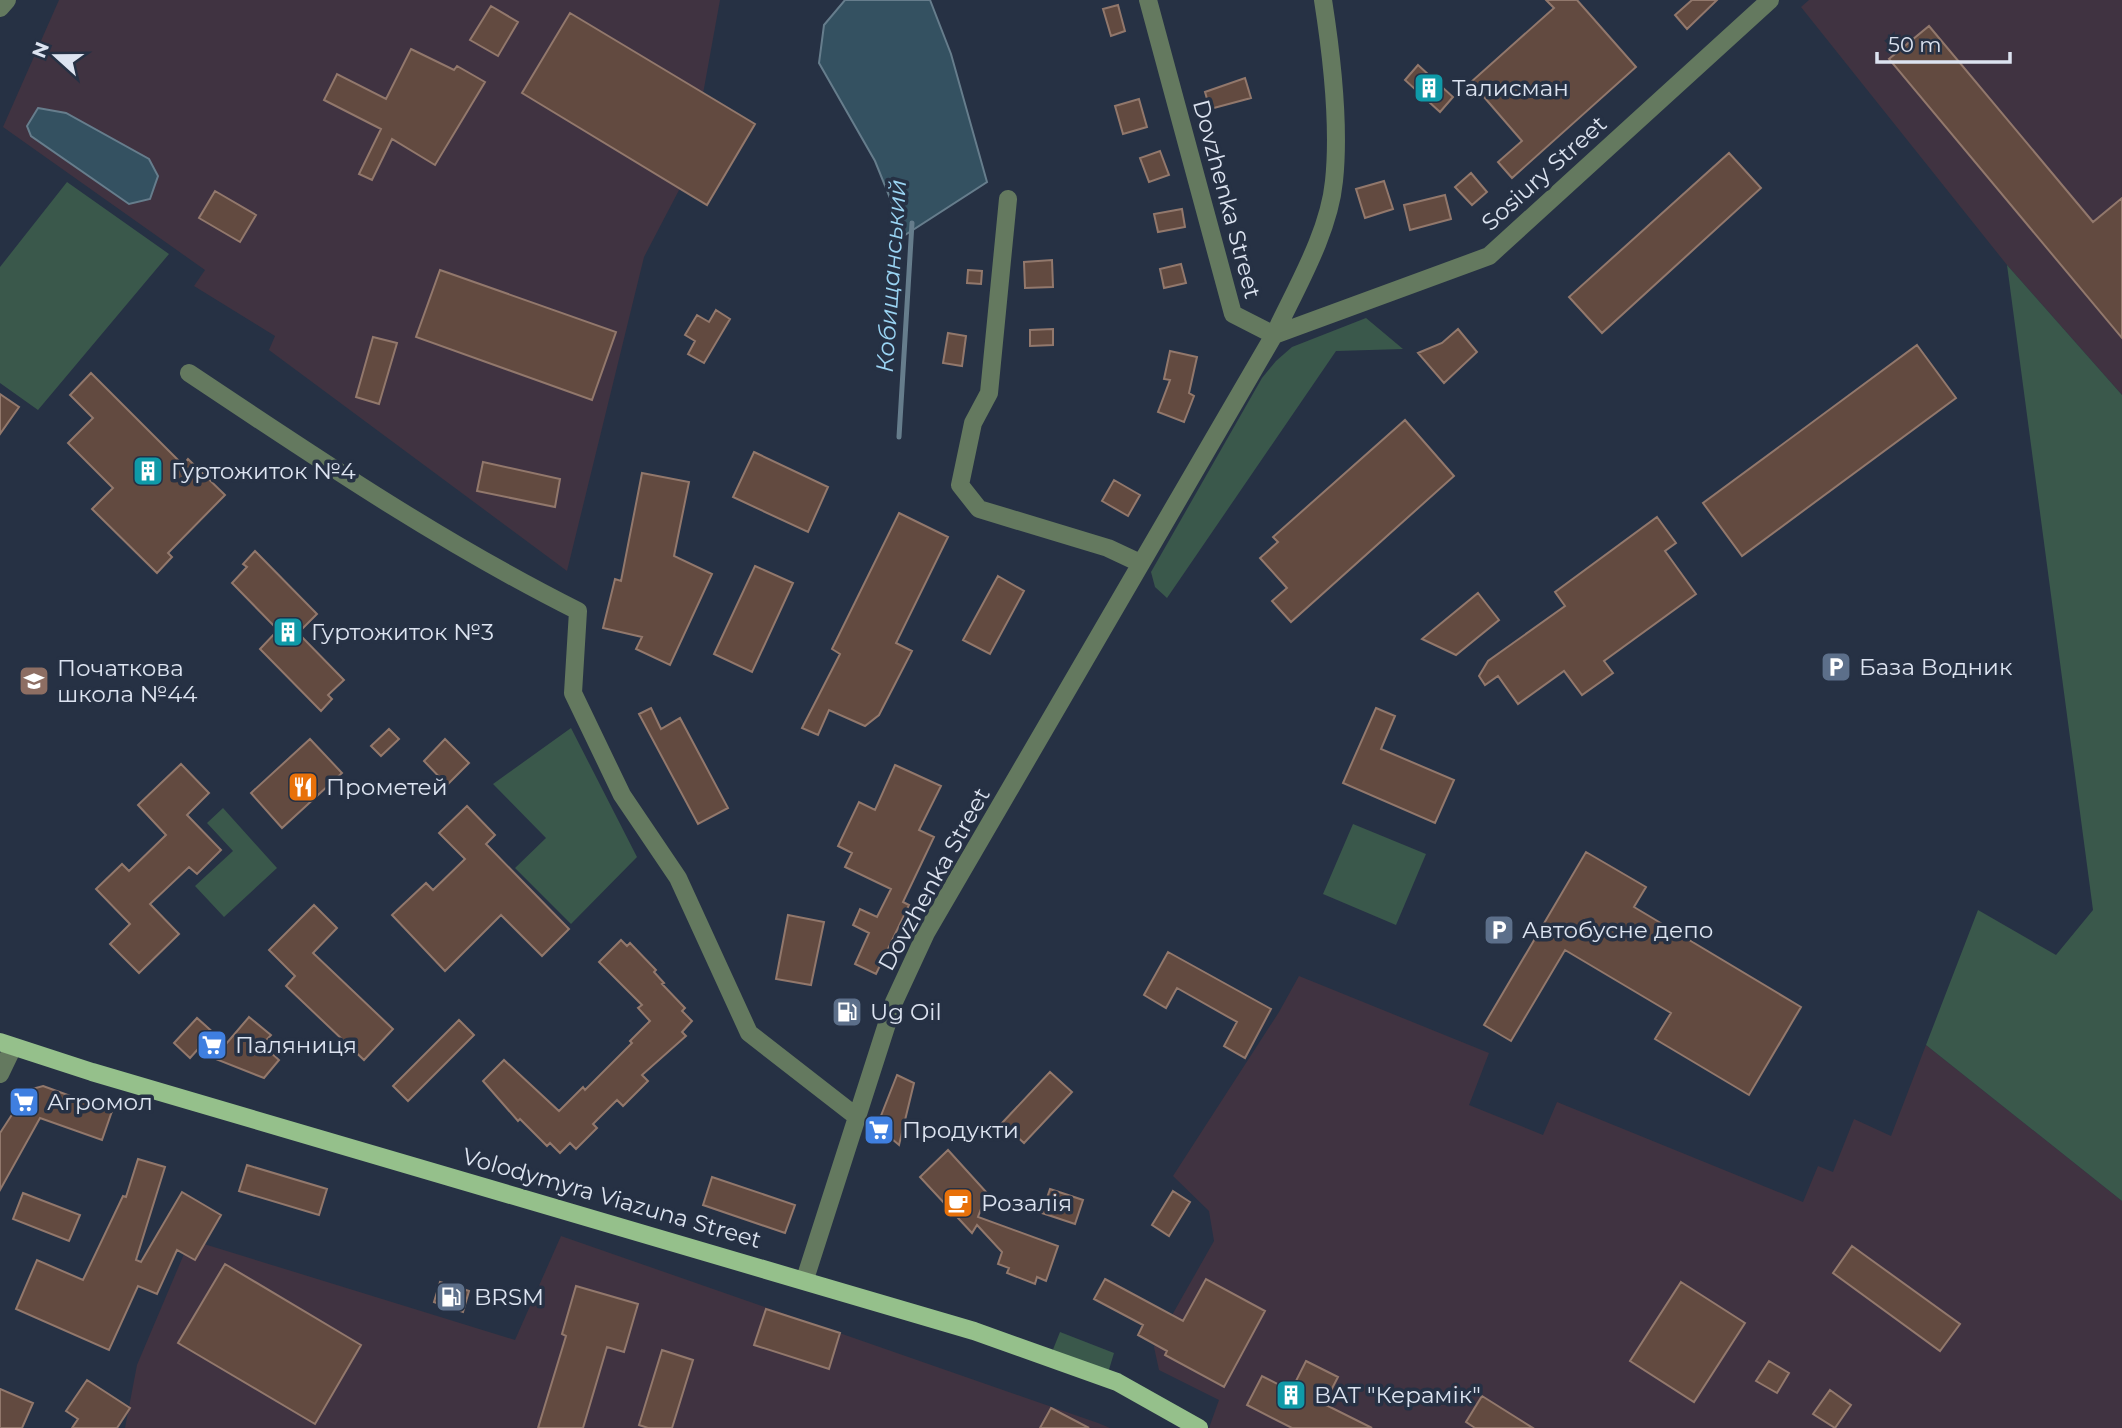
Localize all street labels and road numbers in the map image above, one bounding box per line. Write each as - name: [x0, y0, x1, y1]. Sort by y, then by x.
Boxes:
- street label: Dovzhenka Street: [1187, 97, 1267, 301]
- street label: Sosiury Street: [1476, 110, 1612, 236]
- street label: Dovzhenka Street: [872, 783, 996, 975]
- street label: Volodymyra Viazuna Street: [459, 1142, 765, 1254]

